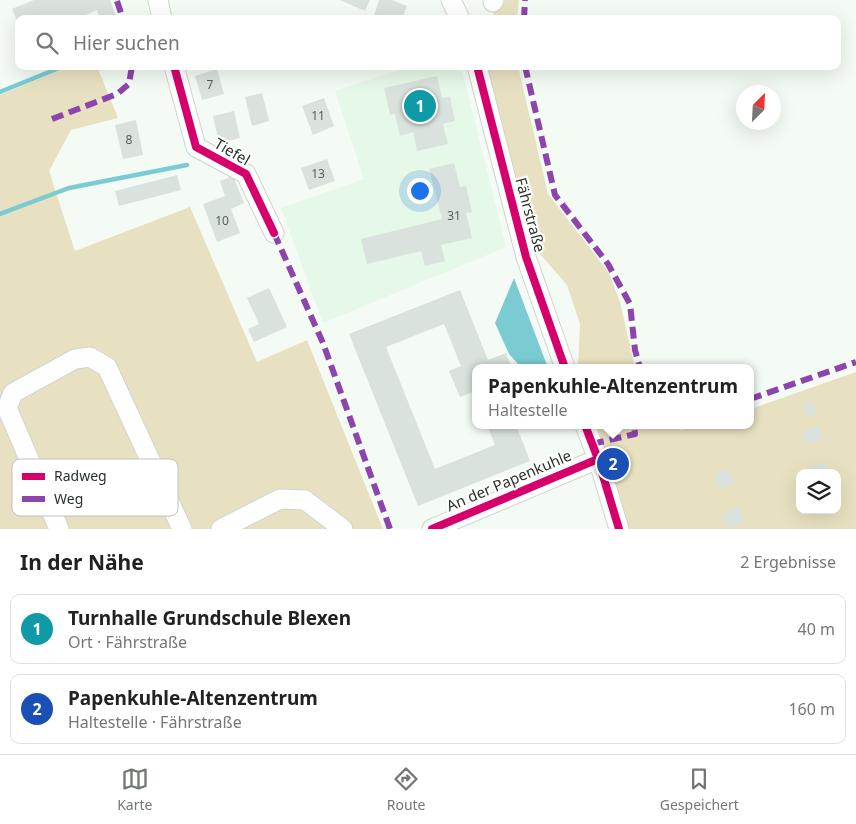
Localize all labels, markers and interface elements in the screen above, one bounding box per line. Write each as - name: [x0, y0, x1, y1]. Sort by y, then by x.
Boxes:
- search box: [15, 15, 841, 70]
- icon: search: [33, 29, 61, 57]
- text: Hier suchen: [73, 30, 180, 56]
- house number: 7: [207, 76, 214, 93]
- north arrow: [736, 85, 781, 130]
- pin: 1: [404, 87, 436, 125]
- house number: 11: [311, 107, 325, 124]
- house number: 8: [126, 131, 133, 148]
- street label: Tiefel: [211, 133, 254, 169]
- house number: 13: [311, 165, 325, 182]
- street label: Fährstraße: [511, 175, 551, 254]
- your location: [407, 178, 433, 204]
- house number: 31: [447, 207, 461, 224]
- house number: 10: [215, 212, 229, 229]
- popup: [472, 364, 754, 429]
- text: Papenkuhle-Altenzentrum: [488, 373, 738, 399]
- text: Haltestelle: [488, 399, 568, 421]
- street label: An der Papenkuhle: [443, 445, 574, 515]
- pin: 2: [597, 445, 629, 483]
- legend: [12, 459, 178, 516]
- text: Radweg: [54, 466, 107, 485]
- map controls: [796, 469, 841, 514]
- button: layers: [796, 469, 841, 514]
- text: Weg: [54, 489, 83, 508]
- text: In der Nähe: [20, 548, 144, 576]
- text: 2 Ergebnisse: [740, 551, 836, 573]
- text: Turnhalle Grundschule Blexen: [68, 605, 351, 631]
- text: 1: [32, 618, 42, 640]
- text: 40 m: [798, 618, 835, 640]
- text: Ort · Fährstraße: [68, 631, 187, 653]
- text: Papenkuhle-Altenzentrum: [68, 685, 318, 711]
- text: 2: [32, 698, 42, 720]
- text: 160 m: [788, 698, 835, 720]
- text: Haltestelle · Fährstraße: [68, 711, 242, 733]
- tab: Karte: [117, 765, 152, 814]
- tab: Route: [387, 765, 425, 814]
- tab: Gespeichert: [660, 765, 739, 814]

